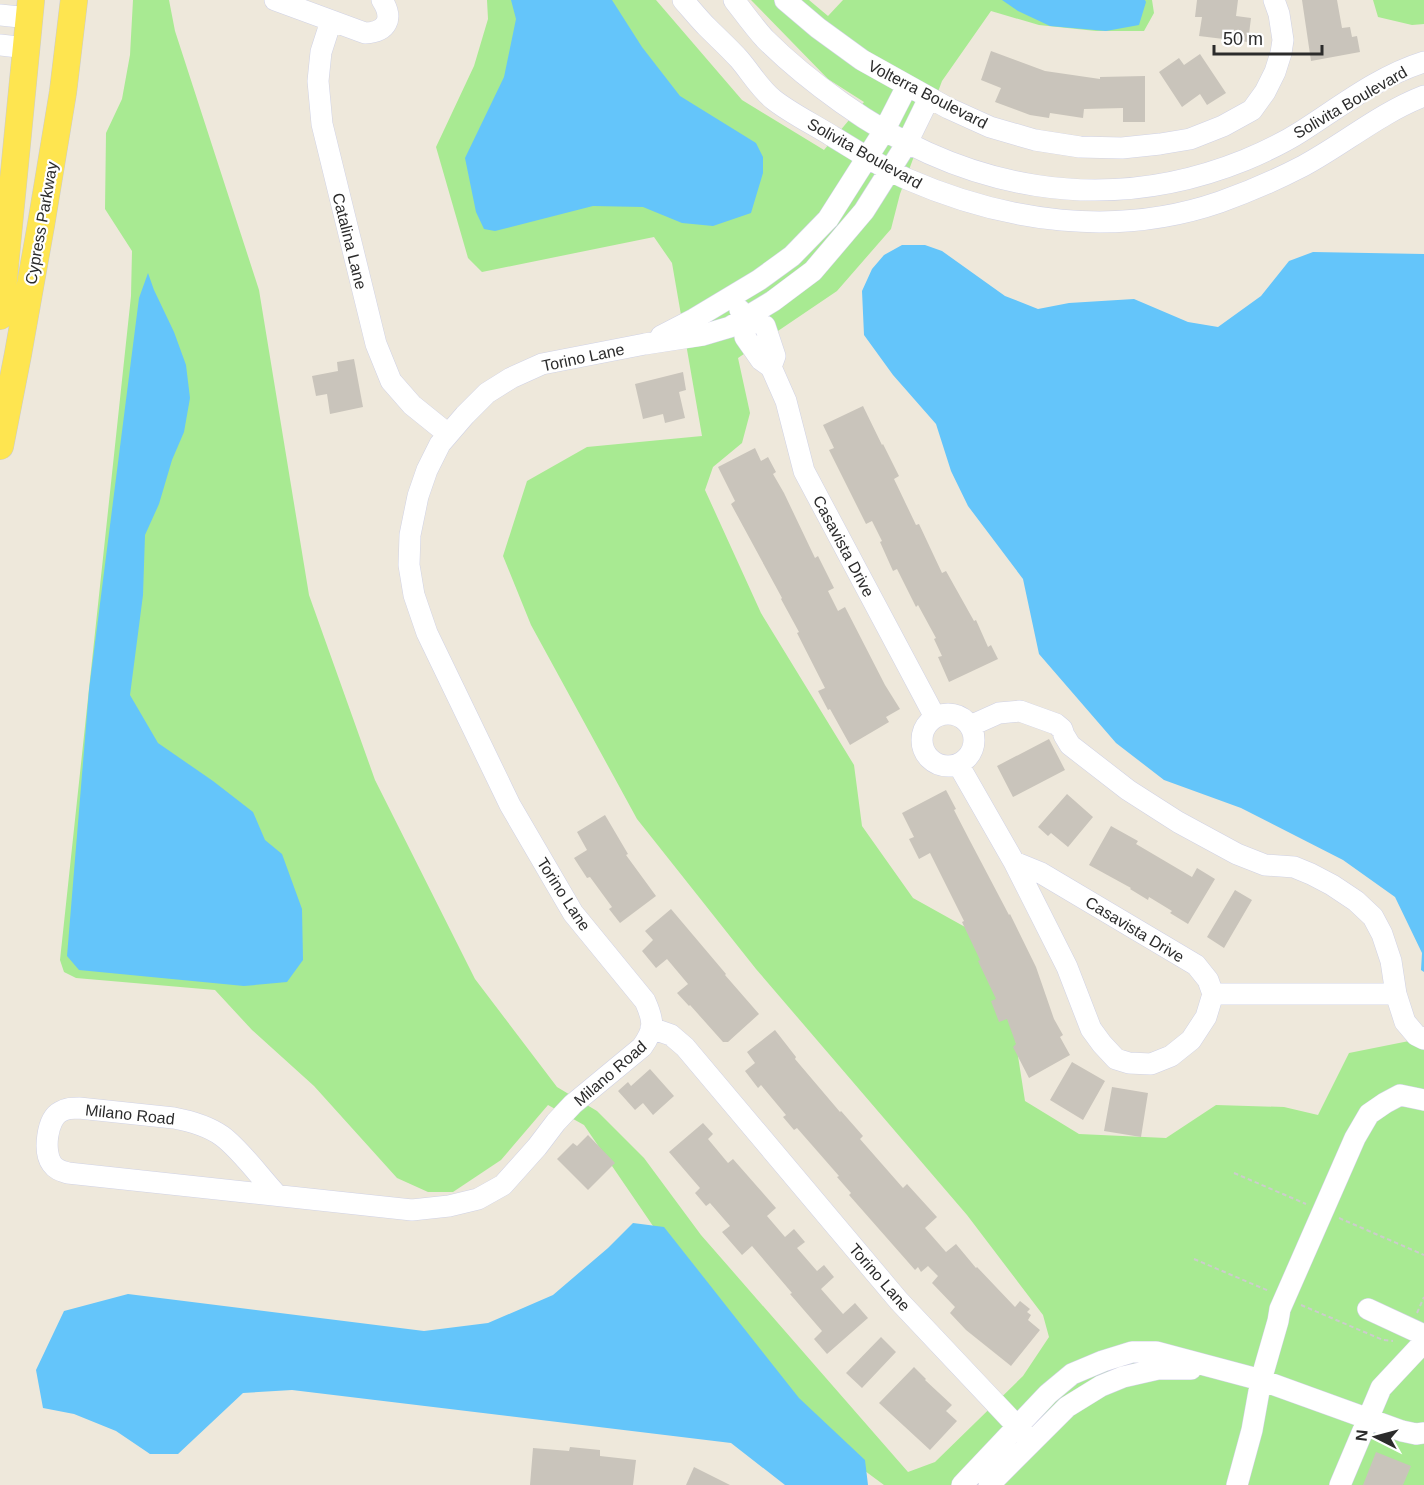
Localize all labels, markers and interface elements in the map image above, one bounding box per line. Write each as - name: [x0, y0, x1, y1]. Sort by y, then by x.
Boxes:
- scale bar: [1214, 18, 1322, 56]
- text: 50 m: [1223, 29, 1263, 49]
- street label: Volterra Boulevard: [865, 57, 990, 132]
- street label: Solivita Boulevard: [1291, 63, 1410, 142]
- street label: Solivita Boulevard: [805, 115, 925, 192]
- street label: Cypress Parkway: [22, 160, 61, 286]
- street label: Catalina Lane: [329, 191, 370, 291]
- street label: Torino Lane: [540, 340, 626, 374]
- street label: Casavista Drive: [810, 493, 877, 600]
- street label: Torino Lane: [534, 855, 594, 934]
- street label: Casavista Drive: [1082, 893, 1187, 966]
- street label: Milano Road: [571, 1037, 650, 1109]
- street label: Milano Road: [84, 1101, 176, 1128]
- street label: Torino Lane: [846, 1240, 914, 1315]
- north arrow: [1346, 1407, 1406, 1467]
- text: N: [1353, 1429, 1371, 1442]

